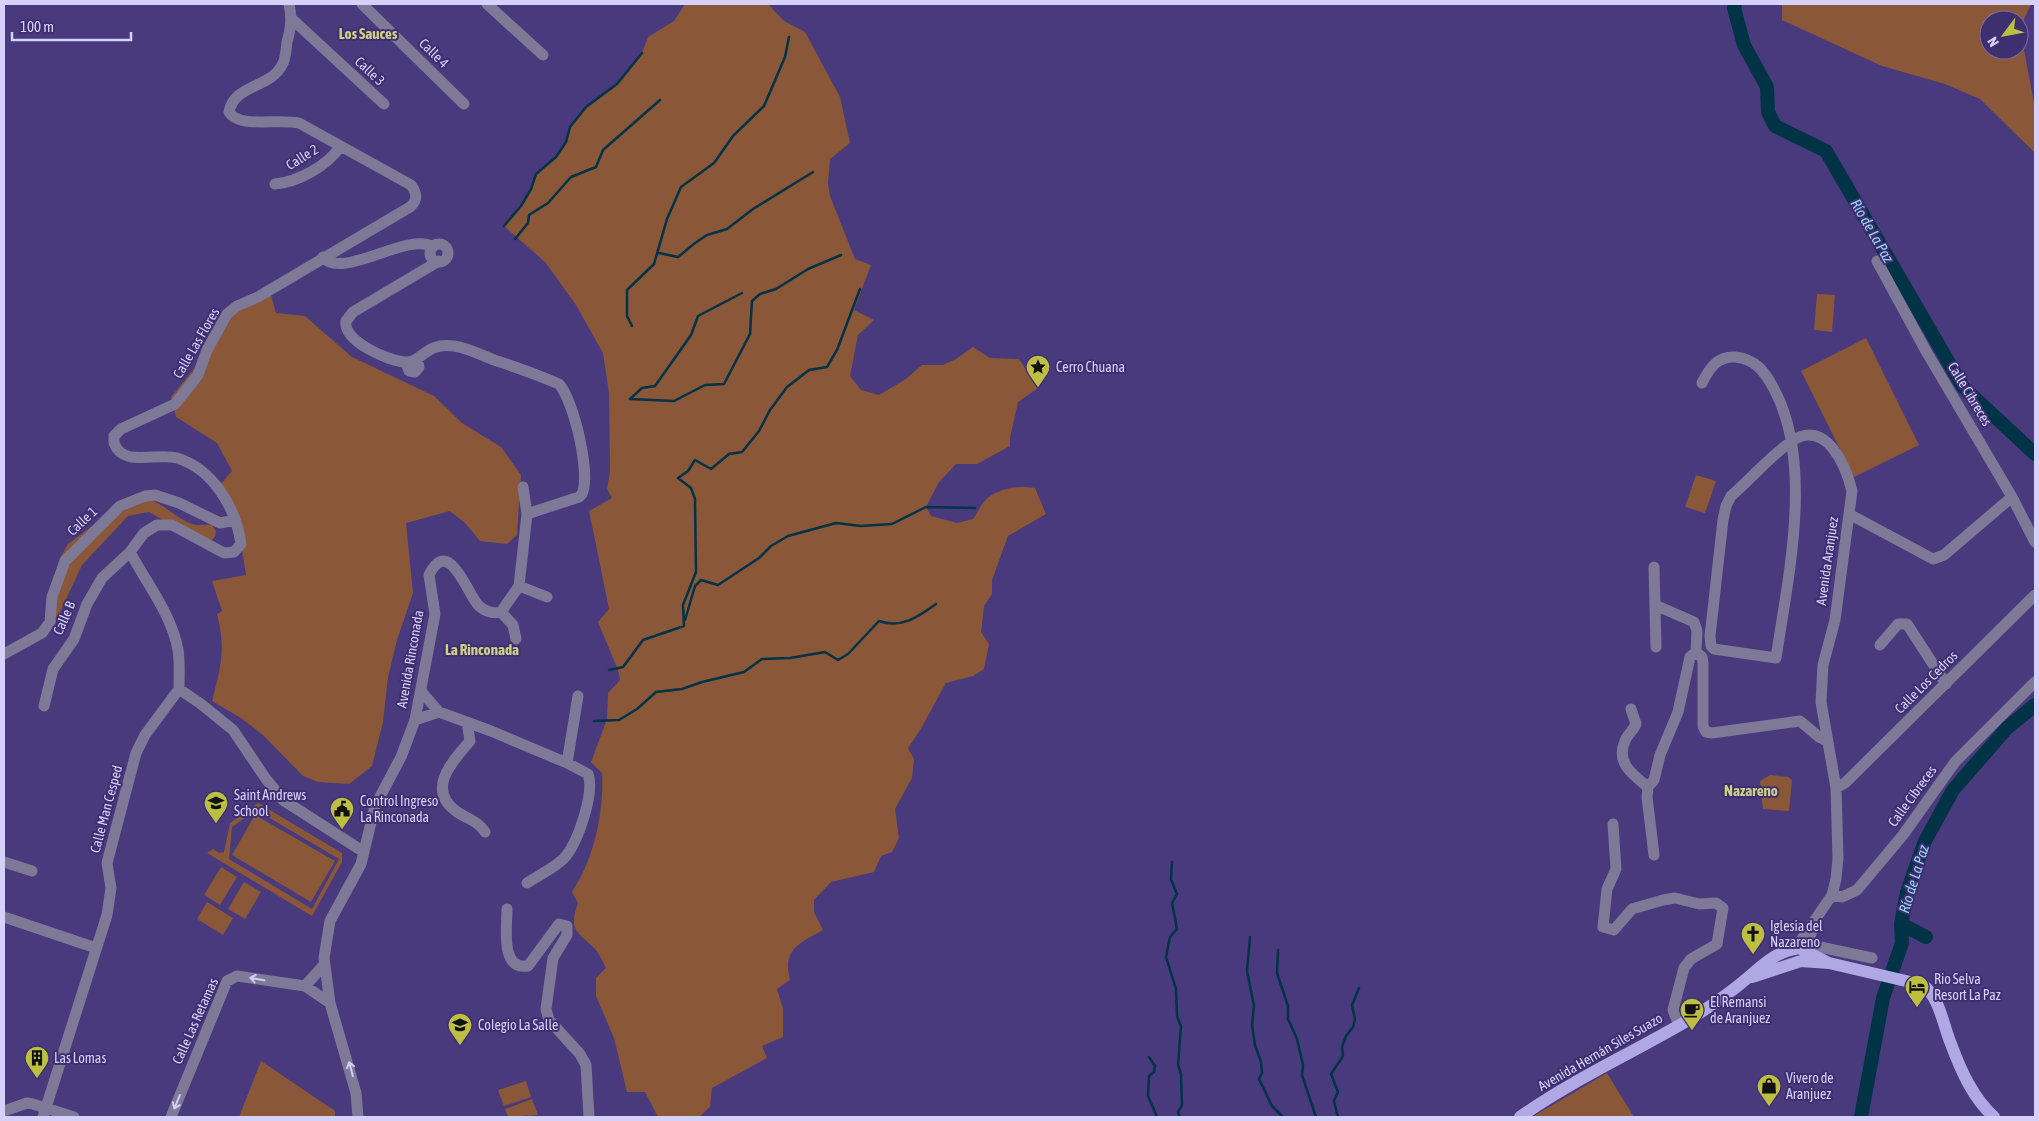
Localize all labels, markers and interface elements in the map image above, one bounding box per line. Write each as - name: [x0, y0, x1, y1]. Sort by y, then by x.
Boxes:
- scale bar: [12, 10, 131, 42]
- north arrow: [1979, 10, 2029, 60]
- text: 100 m: [20, 18, 54, 35]
- district label: Los Sauces: [339, 25, 398, 42]
- text: N: [1984, 34, 2002, 50]
- street label: Calle 4: [416, 35, 452, 71]
- street label: Calle 3: [352, 53, 388, 89]
- street label: Calle 2: [283, 141, 321, 173]
- water label: Río de La Paz: [1847, 196, 1898, 266]
- street label: Calle Las Flores: [169, 305, 223, 381]
- place icon: Cerro Chuana: [1025, 354, 1051, 388]
- place label: Cerro Chuana: [1056, 359, 1125, 375]
- street label: Calle Cibreces: [1945, 359, 1995, 429]
- street label: Calle 1: [64, 503, 100, 539]
- street label: Avenida Aranjuez: [1813, 516, 1841, 606]
- street label: Calle B: [50, 598, 79, 637]
- street label: Avenida Rinconada: [394, 609, 426, 709]
- district label: La Rinconada: [445, 641, 519, 658]
- street label: Calle Los Cedros: [1891, 647, 1961, 717]
- street label: Calle Cibreces: [1885, 762, 1939, 830]
- street label: Calle Man Cesped: [87, 763, 125, 855]
- district label: Nazareno: [1724, 782, 1778, 799]
- place label: Saint Andrews School: [234, 787, 306, 819]
- school or university icon: Saint Andrews School: [203, 790, 229, 824]
- place label: Control Ingreso La Rinconada: [360, 793, 438, 825]
- public building icon: Control Ingreso La Rinconada: [329, 796, 355, 830]
- water label: Río de La Paz: [1895, 842, 1932, 915]
- place label: Iglesia del Nazareno: [1770, 918, 1823, 950]
- church icon: Iglesia del Nazareno: [1740, 921, 1766, 955]
- place label: Rio Selva Resort La Paz: [1934, 971, 2001, 1003]
- one-way arrow: [249, 974, 265, 984]
- hotel icon: Rio Selva Resort La Paz: [1904, 974, 1930, 1008]
- street label: Calle Las Retamas: [169, 975, 221, 1067]
- place label: El Remansi de Aranjuez: [1710, 994, 1770, 1026]
- cafe icon: El Remansi de Aranjuez: [1679, 997, 1705, 1031]
- street label: Avenida Hernán Siles Suazo: [1535, 1010, 1665, 1094]
- school or university icon: Colegio La Salle: [447, 1012, 473, 1046]
- place label: Colegio La Salle: [478, 1017, 558, 1033]
- building icon: Las Lomas: [24, 1045, 50, 1079]
- place label: Las Lomas: [54, 1050, 106, 1066]
- one-way arrow: [345, 1062, 355, 1078]
- place label: Vivero de Aranjuez: [1786, 1070, 1834, 1102]
- shop icon: Vivero de Aranjuez: [1756, 1073, 1782, 1107]
- one-way arrow: [171, 1094, 181, 1109]

